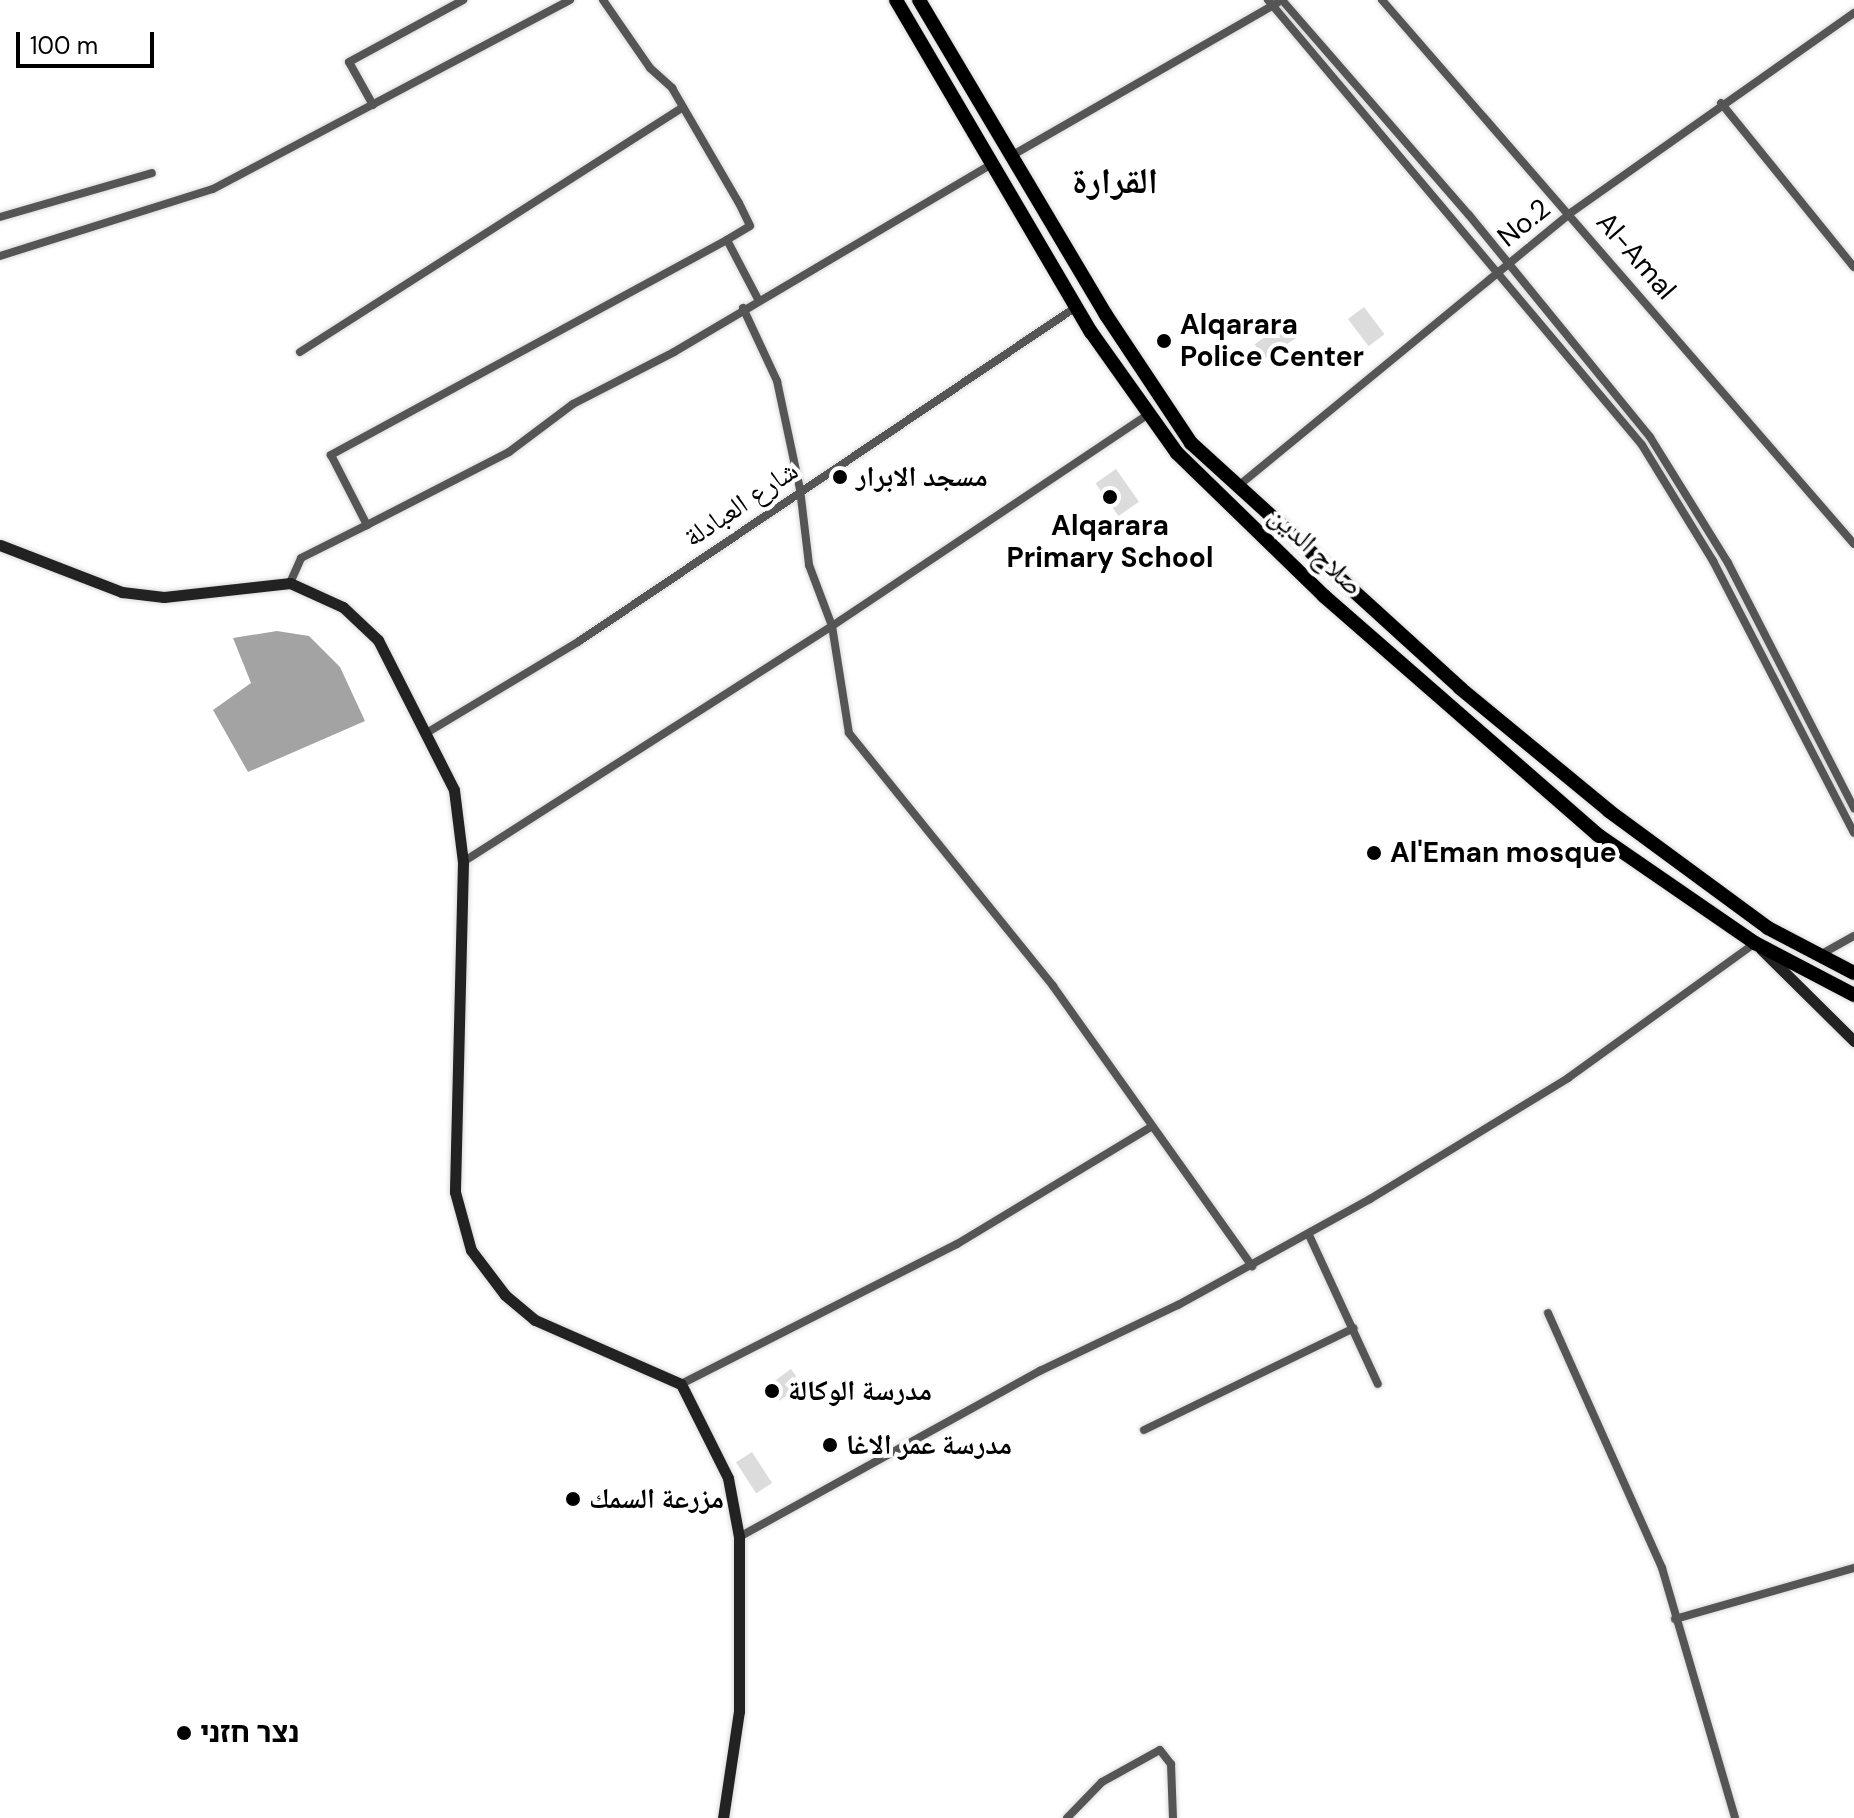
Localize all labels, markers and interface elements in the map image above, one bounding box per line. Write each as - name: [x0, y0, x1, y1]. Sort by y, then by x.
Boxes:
- scale bar: [20, 16, 158, 66]
- text: 100 m: [30, 30, 98, 61]
- district label: القرارة: [1072, 159, 1158, 203]
- street label: No.2: [1491, 192, 1557, 254]
- street label: Al-Amal: [1589, 206, 1683, 306]
- place label: Alqarara Police Center: [1180, 308, 1364, 374]
- marker: Alqarara Police Center: [1155, 332, 1173, 350]
- street label: شارع العبادلة: [678, 454, 804, 554]
- place label: مسجد الابرار: [856, 460, 988, 494]
- marker: مسجد الابرار: [831, 468, 849, 486]
- marker: Alqarara Primary School: [1101, 488, 1119, 506]
- street label: صلاح الدين: [1262, 499, 1370, 603]
- place label: Alqarara Primary School: [1007, 509, 1213, 575]
- place label: Al'Eman mosque: [1390, 836, 1617, 870]
- marker: Al'Eman mosque: [1365, 844, 1383, 862]
- place label: مدرسة الوكالة: [788, 1374, 932, 1408]
- marker: مدرسة الوكالة: [763, 1382, 781, 1400]
- place label: مدرسة عمر الاغا: [846, 1428, 1012, 1462]
- marker: مدرسة عمر الاغا: [821, 1436, 839, 1454]
- place label: مزرعة السمك: [589, 1482, 724, 1516]
- marker: مزرعة السمك: [564, 1490, 582, 1508]
- place label: נצר חזני: [200, 1716, 299, 1750]
- marker: נצר חזני: [175, 1724, 193, 1742]

